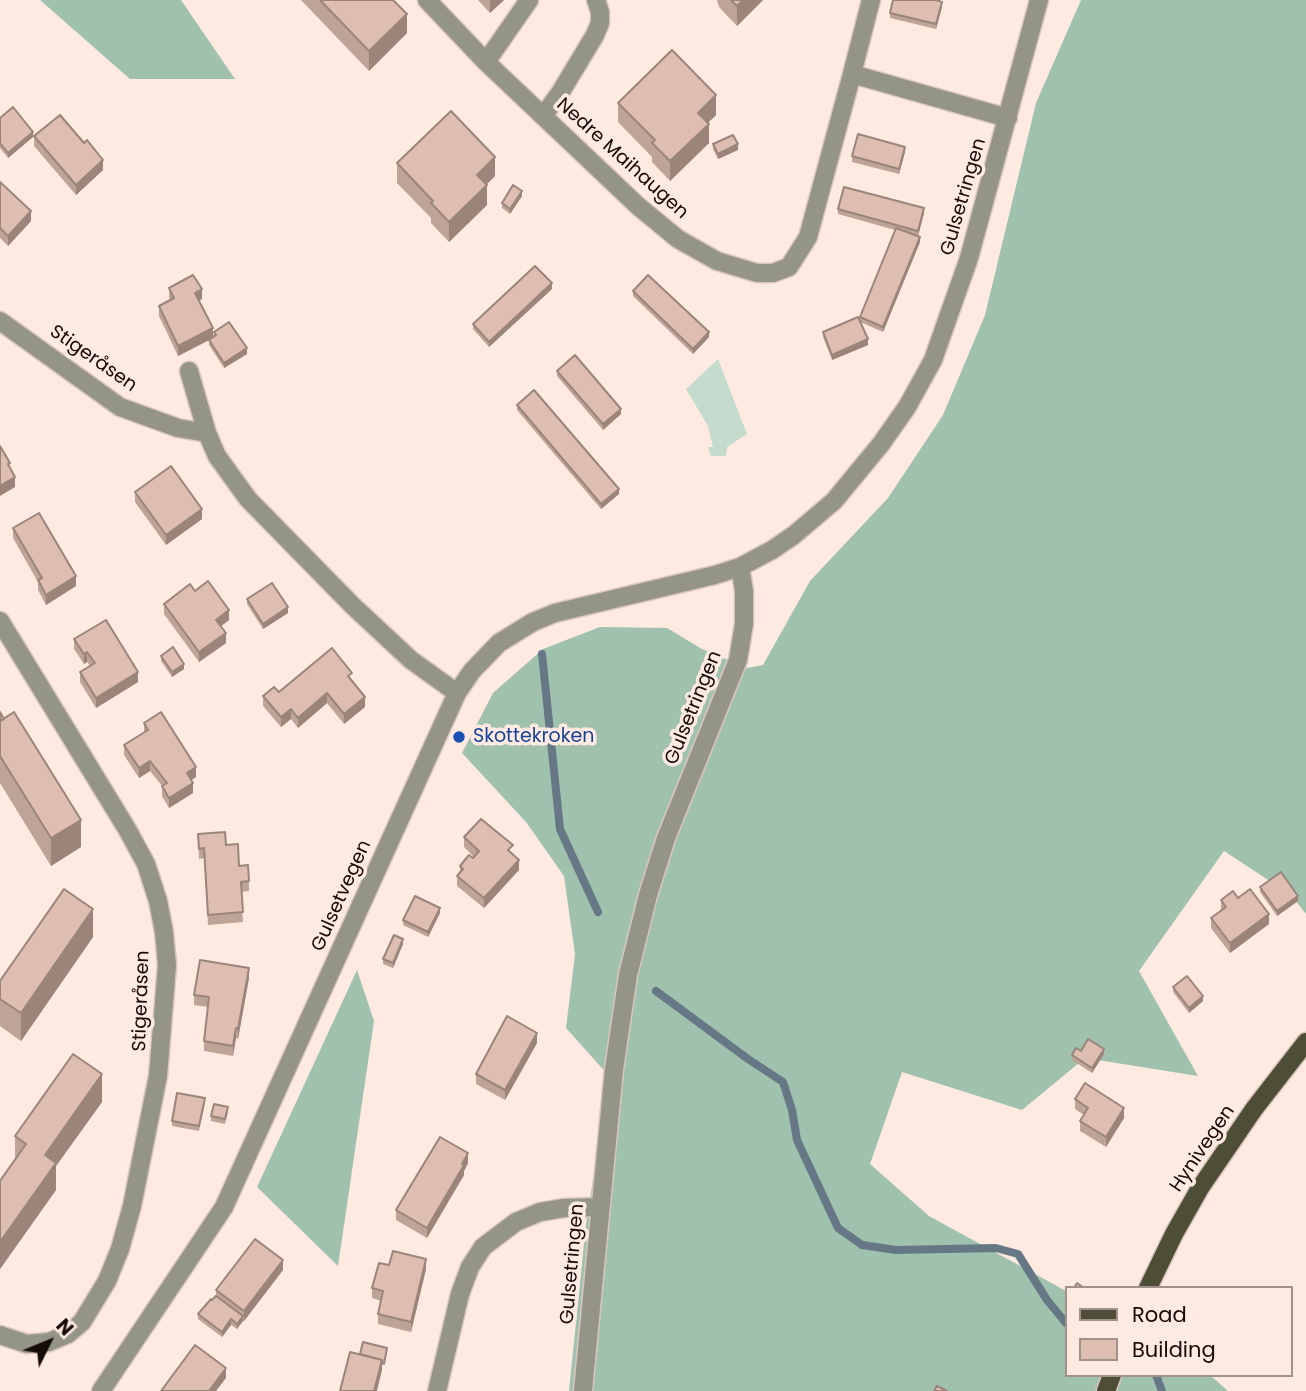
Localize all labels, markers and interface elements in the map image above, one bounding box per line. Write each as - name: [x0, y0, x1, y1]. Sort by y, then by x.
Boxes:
- street label: Nedre Maihaugen: [551, 94, 693, 224]
- street label: Gulsetringen: [936, 136, 992, 258]
- street label: Stigeråsen: [45, 321, 141, 397]
- street label: Gulsetringen: [661, 648, 727, 768]
- place label: Skottekroken: [473, 726, 594, 748]
- marker: Skottekroken: [451, 729, 467, 745]
- street label: Gulsetvegen: [307, 837, 377, 955]
- street label: Stigeråsen: [129, 950, 155, 1052]
- street label: Hynivegen: [1166, 1101, 1240, 1197]
- street label: Gulsetringen: [556, 1203, 590, 1325]
- legend: [1064, 1286, 1292, 1377]
- text: Road: [1132, 1300, 1187, 1329]
- north arrow: [14, 1307, 84, 1377]
- text: N: [50, 1313, 79, 1342]
- text: Building: [1132, 1335, 1216, 1364]

